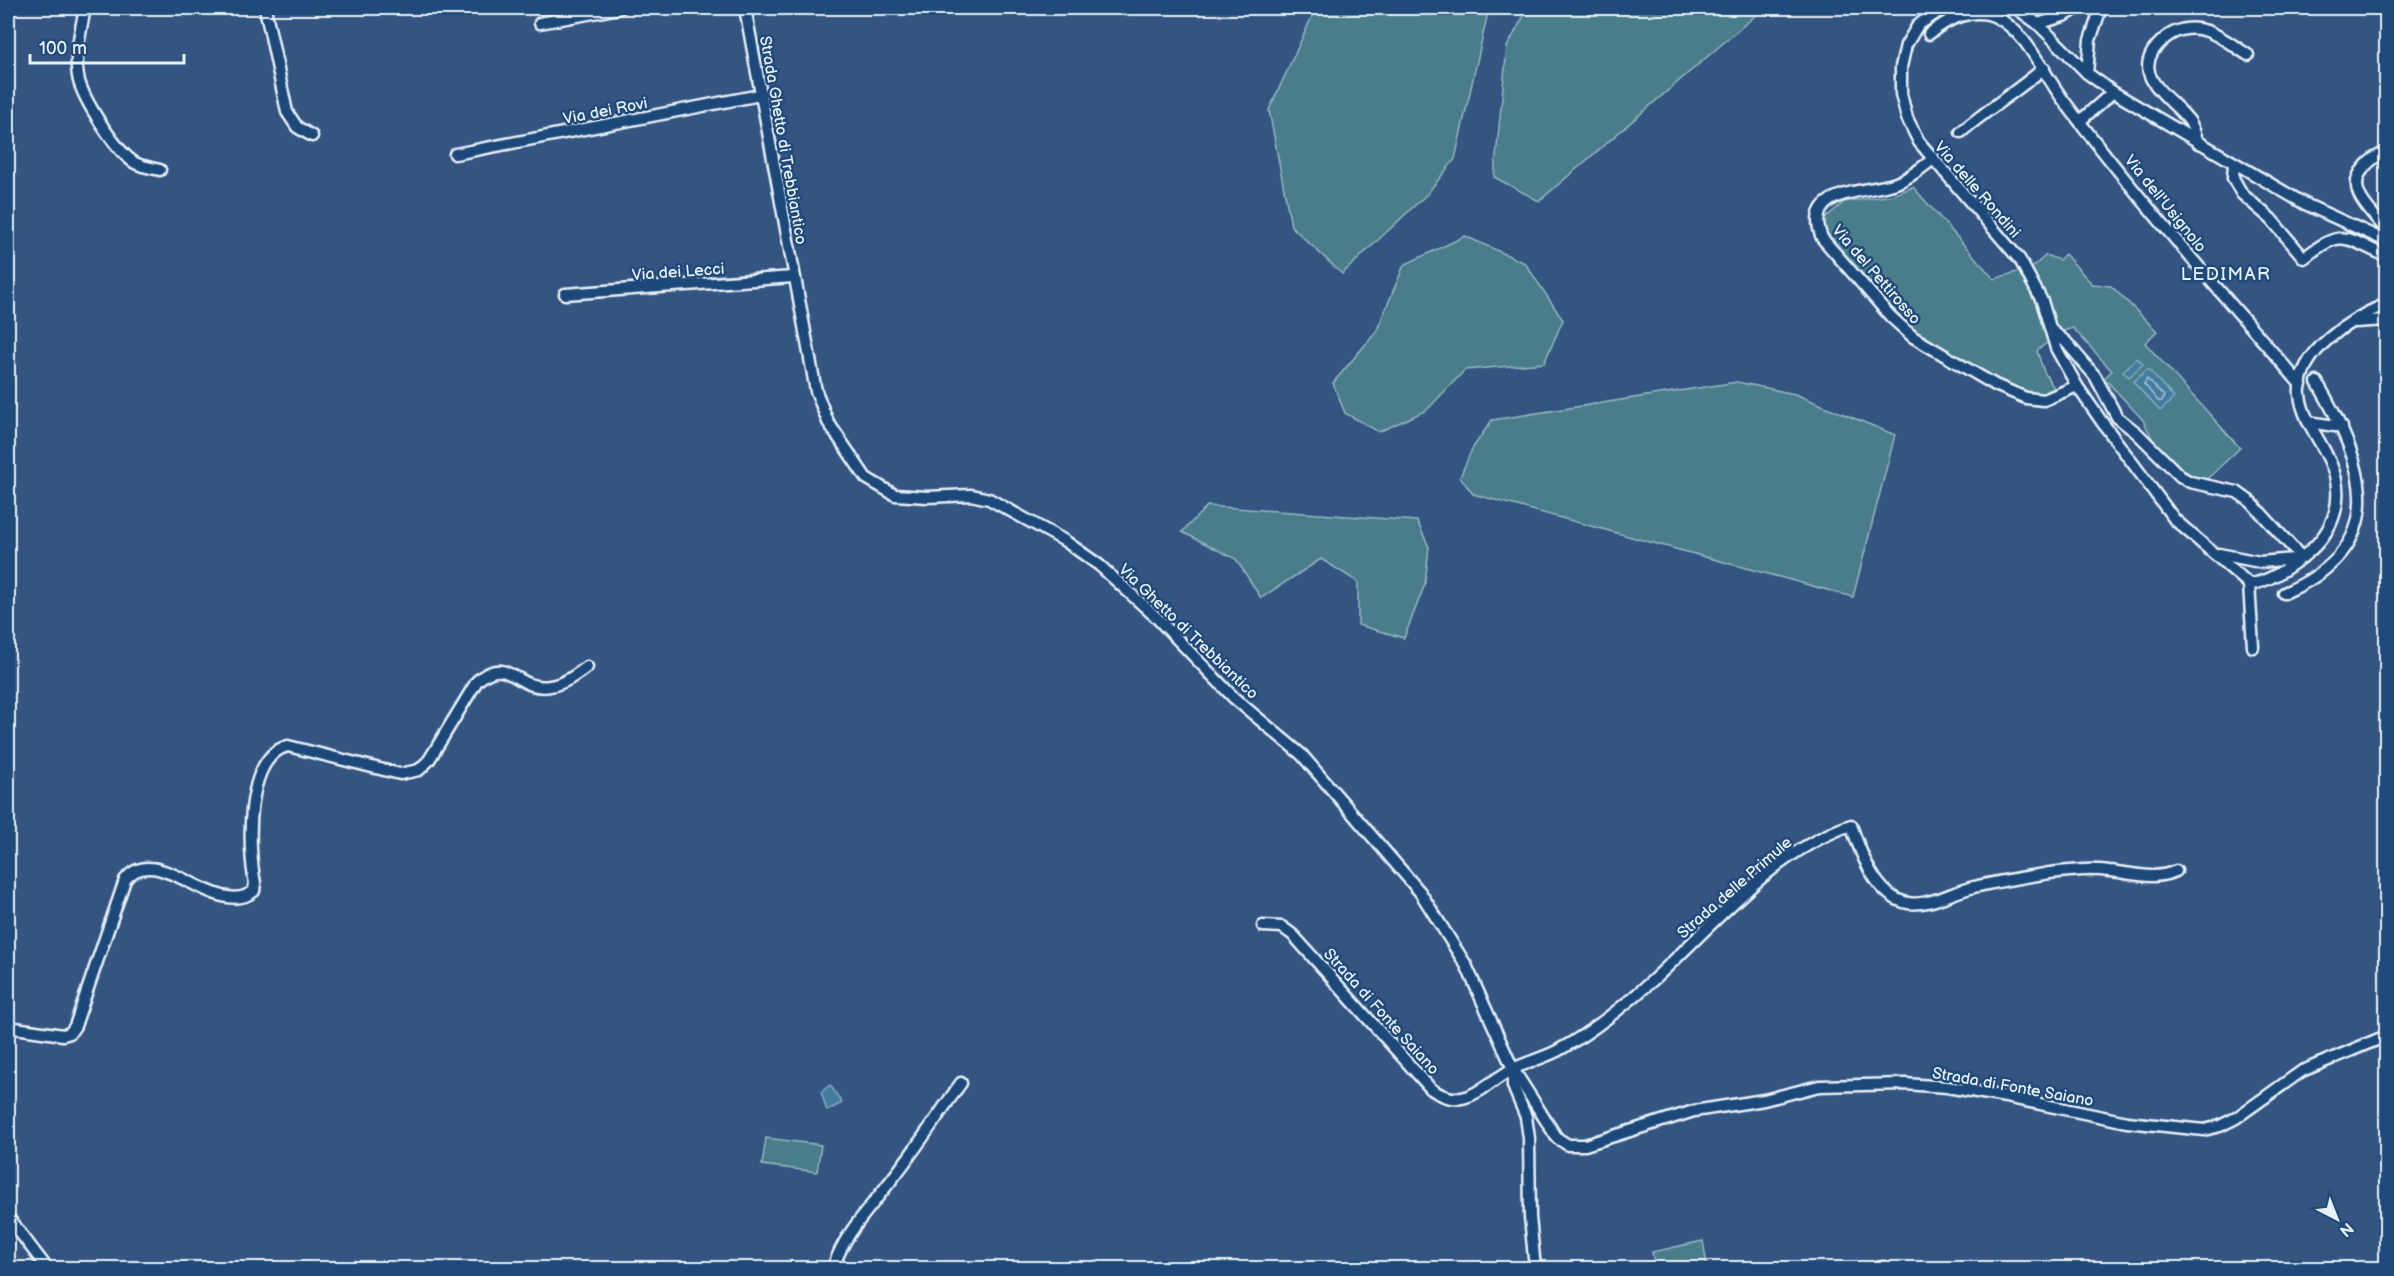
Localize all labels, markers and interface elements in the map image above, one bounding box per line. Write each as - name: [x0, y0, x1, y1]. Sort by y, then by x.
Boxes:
- scale bar: [30, 27, 184, 65]
- street label: Strada Ghetto di Trebbiantico: [755, 35, 810, 246]
- text: 100 m: [39, 38, 87, 59]
- street label: Via dei Rovi: [561, 94, 649, 129]
- street label: Via delle Rondini: [1930, 138, 2024, 242]
- street label: Via dell'Usignolo: [2120, 151, 2210, 256]
- street label: Via del Pettirosso: [1828, 221, 1924, 329]
- street label: Via dei Lecci: [631, 260, 725, 285]
- district label: LEDIMAR: [2181, 264, 2271, 285]
- street label: Via Ghetto di Trebbiantico: [1114, 560, 1262, 704]
- street label: Strada delle Primule: [1674, 833, 1797, 943]
- street label: Strada di Fonte Saiano: [1319, 945, 1443, 1079]
- street label: Strada di Fonte Saiano: [1931, 1064, 2095, 1111]
- north arrow: [2307, 1189, 2367, 1249]
- text: N: [2335, 1218, 2357, 1240]

